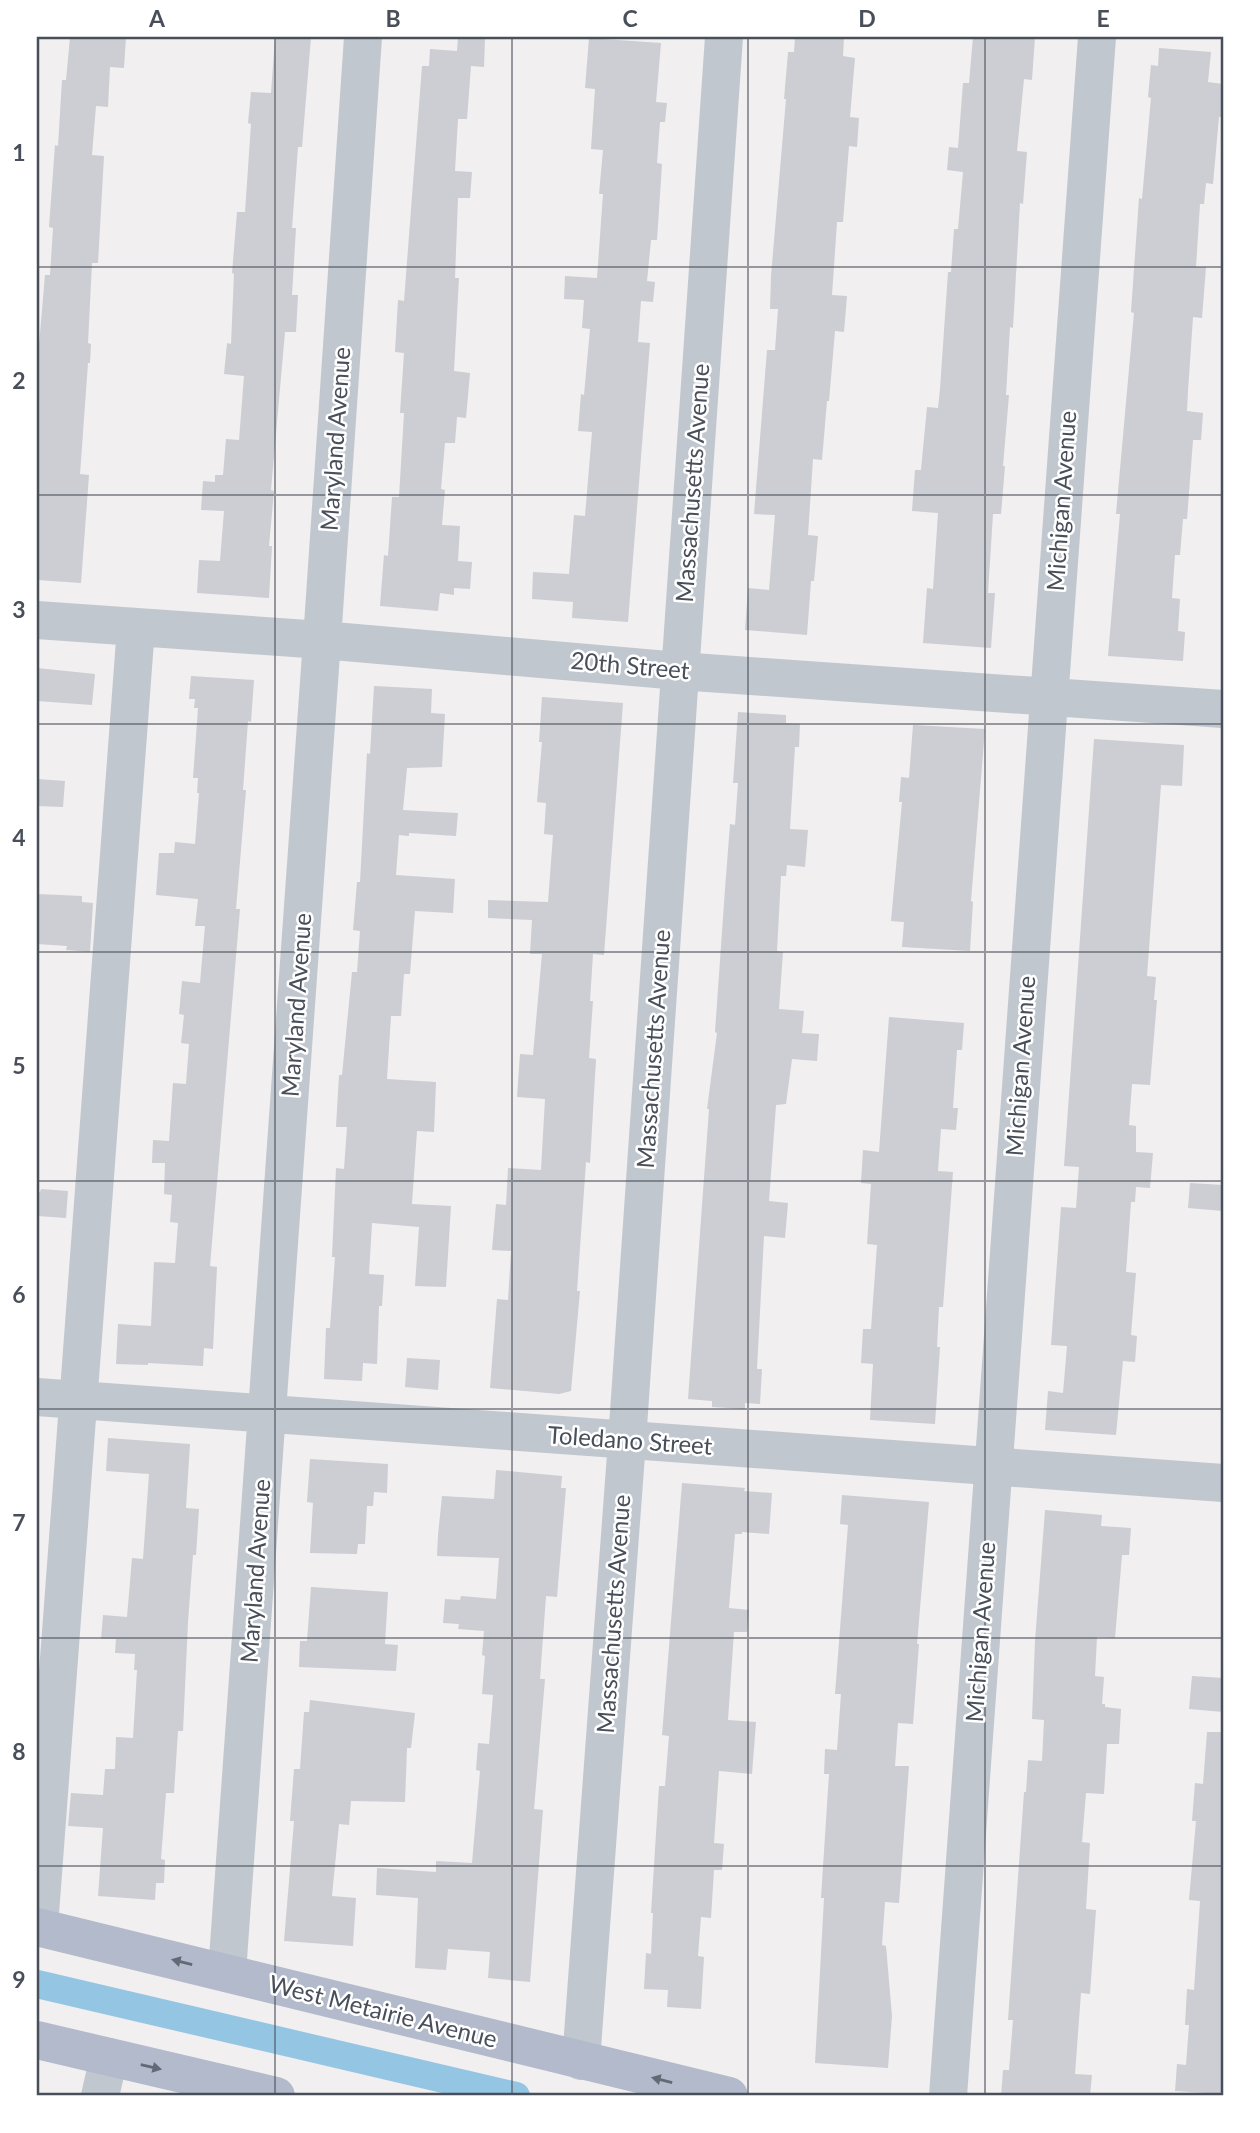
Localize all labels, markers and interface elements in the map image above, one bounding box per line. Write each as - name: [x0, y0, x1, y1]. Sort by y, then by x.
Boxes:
- text: A: [148, 4, 166, 32]
- text: B: [385, 4, 401, 32]
- text: C: [622, 4, 638, 32]
- text: D: [858, 4, 876, 32]
- text: E: [1096, 4, 1110, 32]
- text: 1: [12, 138, 26, 166]
- street label: Maryland Avenue: [314, 346, 355, 532]
- street label: Massachusetts Avenue: [669, 362, 714, 603]
- text: 2: [12, 366, 26, 394]
- street label: Michigan Avenue: [1040, 410, 1081, 592]
- text: 3: [12, 595, 26, 623]
- street label: 20th Street: [569, 645, 691, 684]
- text: 4: [12, 823, 26, 851]
- street label: Maryland Avenue: [275, 912, 316, 1098]
- street label: Massachusetts Avenue: [630, 928, 675, 1169]
- street label: Michigan Avenue: [999, 975, 1040, 1157]
- text: 5: [12, 1051, 26, 1079]
- text: 6: [12, 1280, 26, 1308]
- street label: Toledano Street: [547, 1419, 714, 1460]
- street label: Maryland Avenue: [234, 1478, 275, 1664]
- street label: Massachusetts Avenue: [590, 1493, 635, 1734]
- text: 7: [12, 1508, 26, 1536]
- street label: Michigan Avenue: [959, 1541, 1000, 1723]
- text: 8: [12, 1737, 26, 1765]
- one-way arrow: [171, 1956, 193, 1967]
- text: 9: [12, 1965, 26, 1993]
- street label: West Metairie Avenue: [266, 1968, 500, 2053]
- one-way arrow: [140, 2061, 162, 2072]
- one-way arrow: [651, 2074, 673, 2085]

